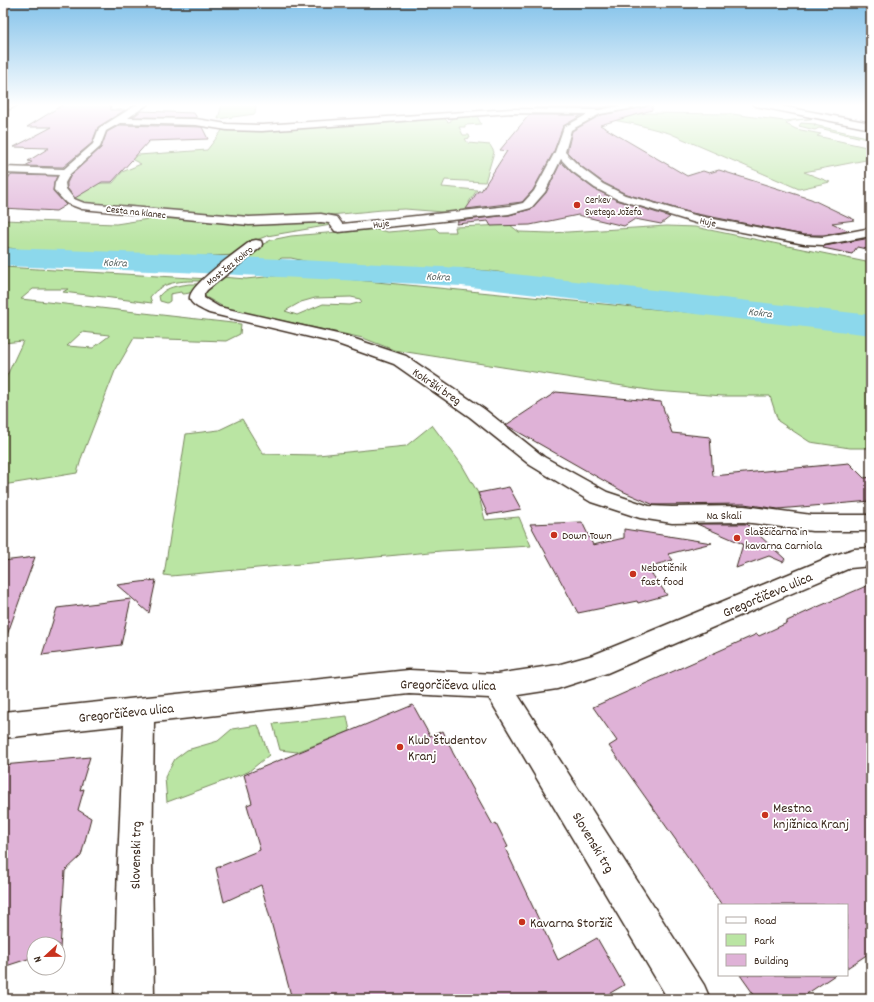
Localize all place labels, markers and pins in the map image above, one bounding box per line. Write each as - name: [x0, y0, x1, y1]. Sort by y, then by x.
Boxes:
- place label: Cerkev Svetega Jožefa: [585, 194, 642, 220]
- marker: Cerkev Svetega Jožefa: [572, 200, 582, 210]
- place label: Slaščičarna in kavarna Carniola: [745, 524, 822, 555]
- place label: Down Town: [562, 528, 612, 545]
- marker: Down Town: [549, 530, 559, 540]
- marker: Slaščičarna in kavarna Carniola: [732, 533, 742, 543]
- place label: Nebotičnik fast food: [641, 560, 687, 591]
- marker: Nebotičnik fast food: [628, 569, 638, 579]
- place label: Klub študentov Kranj: [408, 731, 487, 767]
- marker: Klub študentov Kranj: [395, 742, 405, 752]
- place label: Mestna knjižnica Kranj: [773, 799, 849, 835]
- marker: Mestna knjižnica Kranj: [760, 810, 770, 820]
- place label: Kavarna Storžič: [530, 914, 613, 934]
- marker: Kavarna Storžič: [517, 917, 527, 927]

